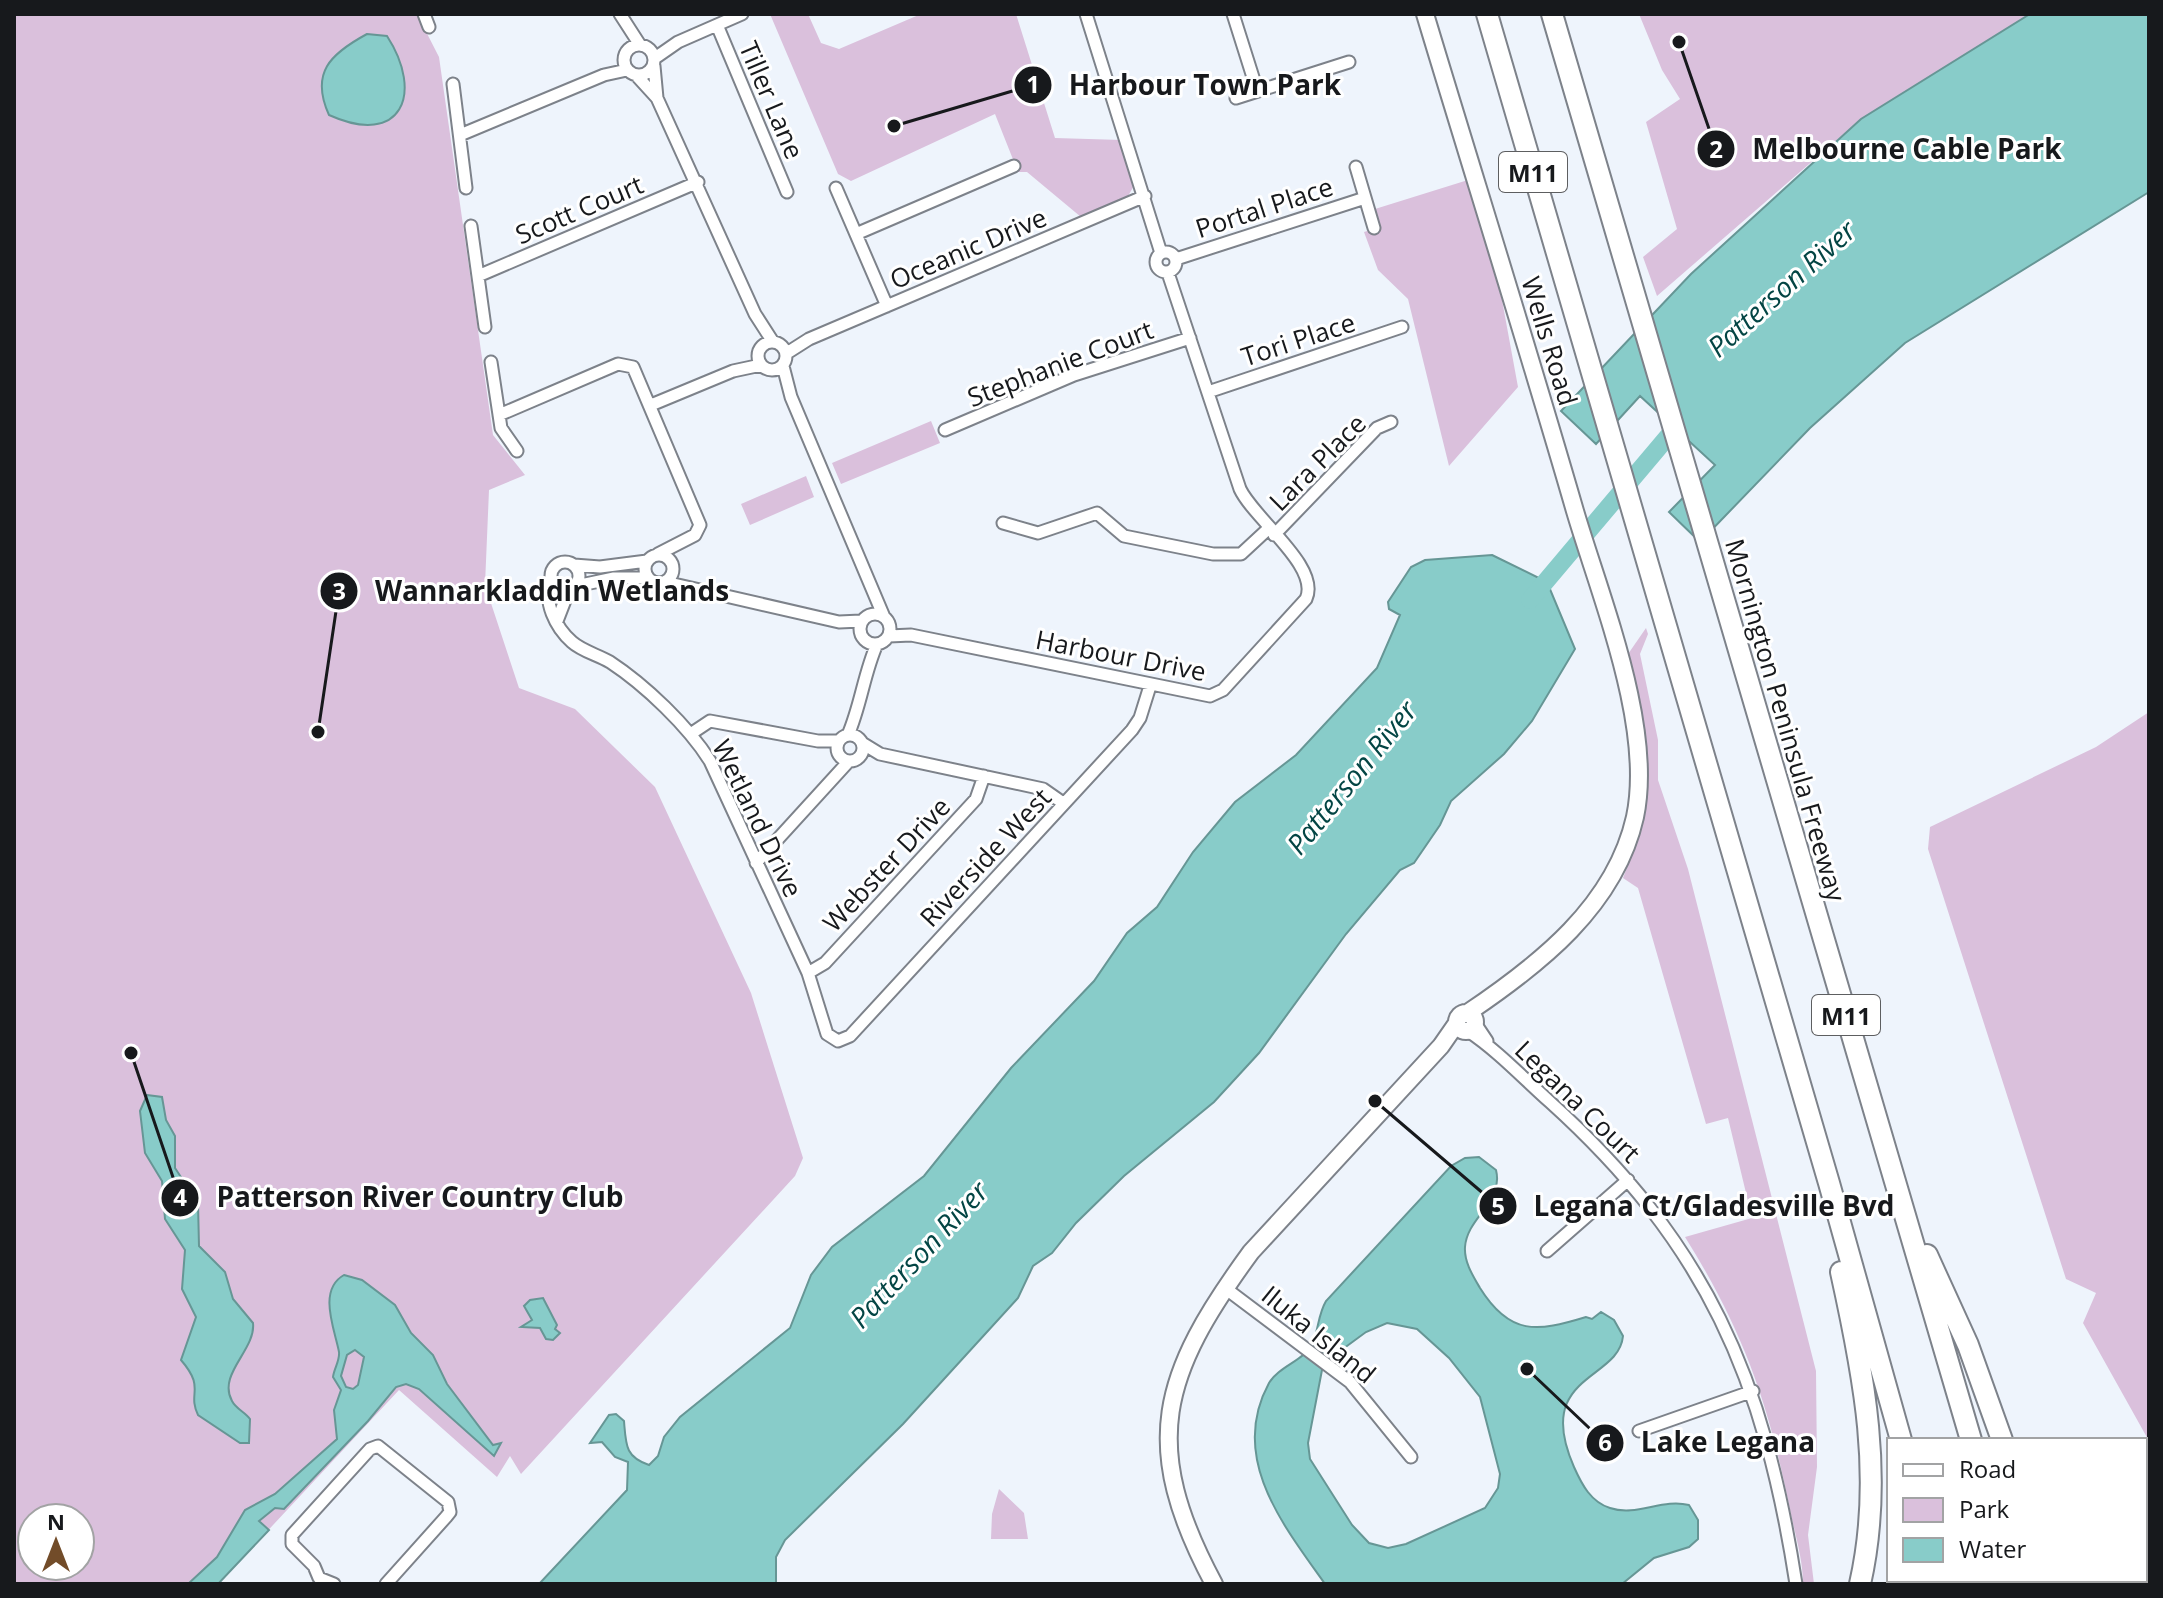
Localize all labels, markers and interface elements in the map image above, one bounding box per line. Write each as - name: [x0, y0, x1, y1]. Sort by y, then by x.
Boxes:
- street label: Tiller Lane: [731, 36, 813, 164]
- callout: Harbour Town Park: [1013, 59, 1357, 111]
- text: Harbour Town Park: [1069, 65, 1342, 103]
- text: 1: [1026, 67, 1040, 100]
- callout: Melbourne Cable Park: [1696, 123, 2078, 175]
- text: Melbourne Cable Park: [1752, 129, 2062, 167]
- text: 2: [1709, 132, 1723, 165]
- road number: M11: [1499, 152, 1567, 192]
- street label: Scott Court: [510, 166, 648, 252]
- street label: Portal Place: [1191, 168, 1337, 246]
- street label: Oceanic Drive: [884, 199, 1052, 297]
- water label: Patterson River: [1699, 211, 1864, 365]
- street label: Wells Road: [1513, 272, 1587, 410]
- street label: Tori Place: [1237, 304, 1359, 374]
- street label: Stephanie Court: [962, 311, 1158, 415]
- street label: Lara Place: [1261, 406, 1373, 518]
- street label: Mornington Peninsula Freeway: [1717, 535, 1855, 906]
- callout: Wannarkladdin Wetlands: [319, 565, 745, 617]
- text: Wannarkladdin Wetlands: [375, 571, 729, 609]
- text: 3: [332, 574, 346, 607]
- street label: Harbour Drive: [1033, 621, 1209, 689]
- water label: Patterson River: [1277, 692, 1425, 862]
- street label: Wetland Drive: [704, 733, 812, 903]
- street label: Riverside West: [911, 780, 1059, 934]
- street label: Webster Drive: [814, 789, 958, 939]
- road number: M11: [1812, 995, 1880, 1035]
- street label: Legana Court: [1507, 1032, 1649, 1170]
- callout: Patterson River Country Club: [160, 1172, 639, 1224]
- water label: Patterson River: [840, 1172, 996, 1335]
- text: Patterson River Country Club: [216, 1177, 624, 1215]
- text: 4: [173, 1180, 187, 1213]
- callout: Legana Ct/Gladesville Bvd: [1478, 1180, 1911, 1232]
- text: Legana Ct/Gladesville Bvd: [1534, 1186, 1895, 1224]
- text: 5: [1491, 1189, 1505, 1222]
- street label: Iluka Island: [1254, 1277, 1384, 1391]
- callout: Lake Legana: [1585, 1417, 1831, 1469]
- text: Lake Legana: [1641, 1422, 1815, 1460]
- text: 6: [1598, 1425, 1612, 1458]
- legend: [1887, 1438, 2147, 1582]
- text: Road: [1959, 1452, 2016, 1485]
- text: Park: [1959, 1492, 2010, 1525]
- north arrow: [16, 1502, 96, 1582]
- text: N: [47, 1506, 65, 1536]
- text: Water: [1959, 1532, 2027, 1565]

